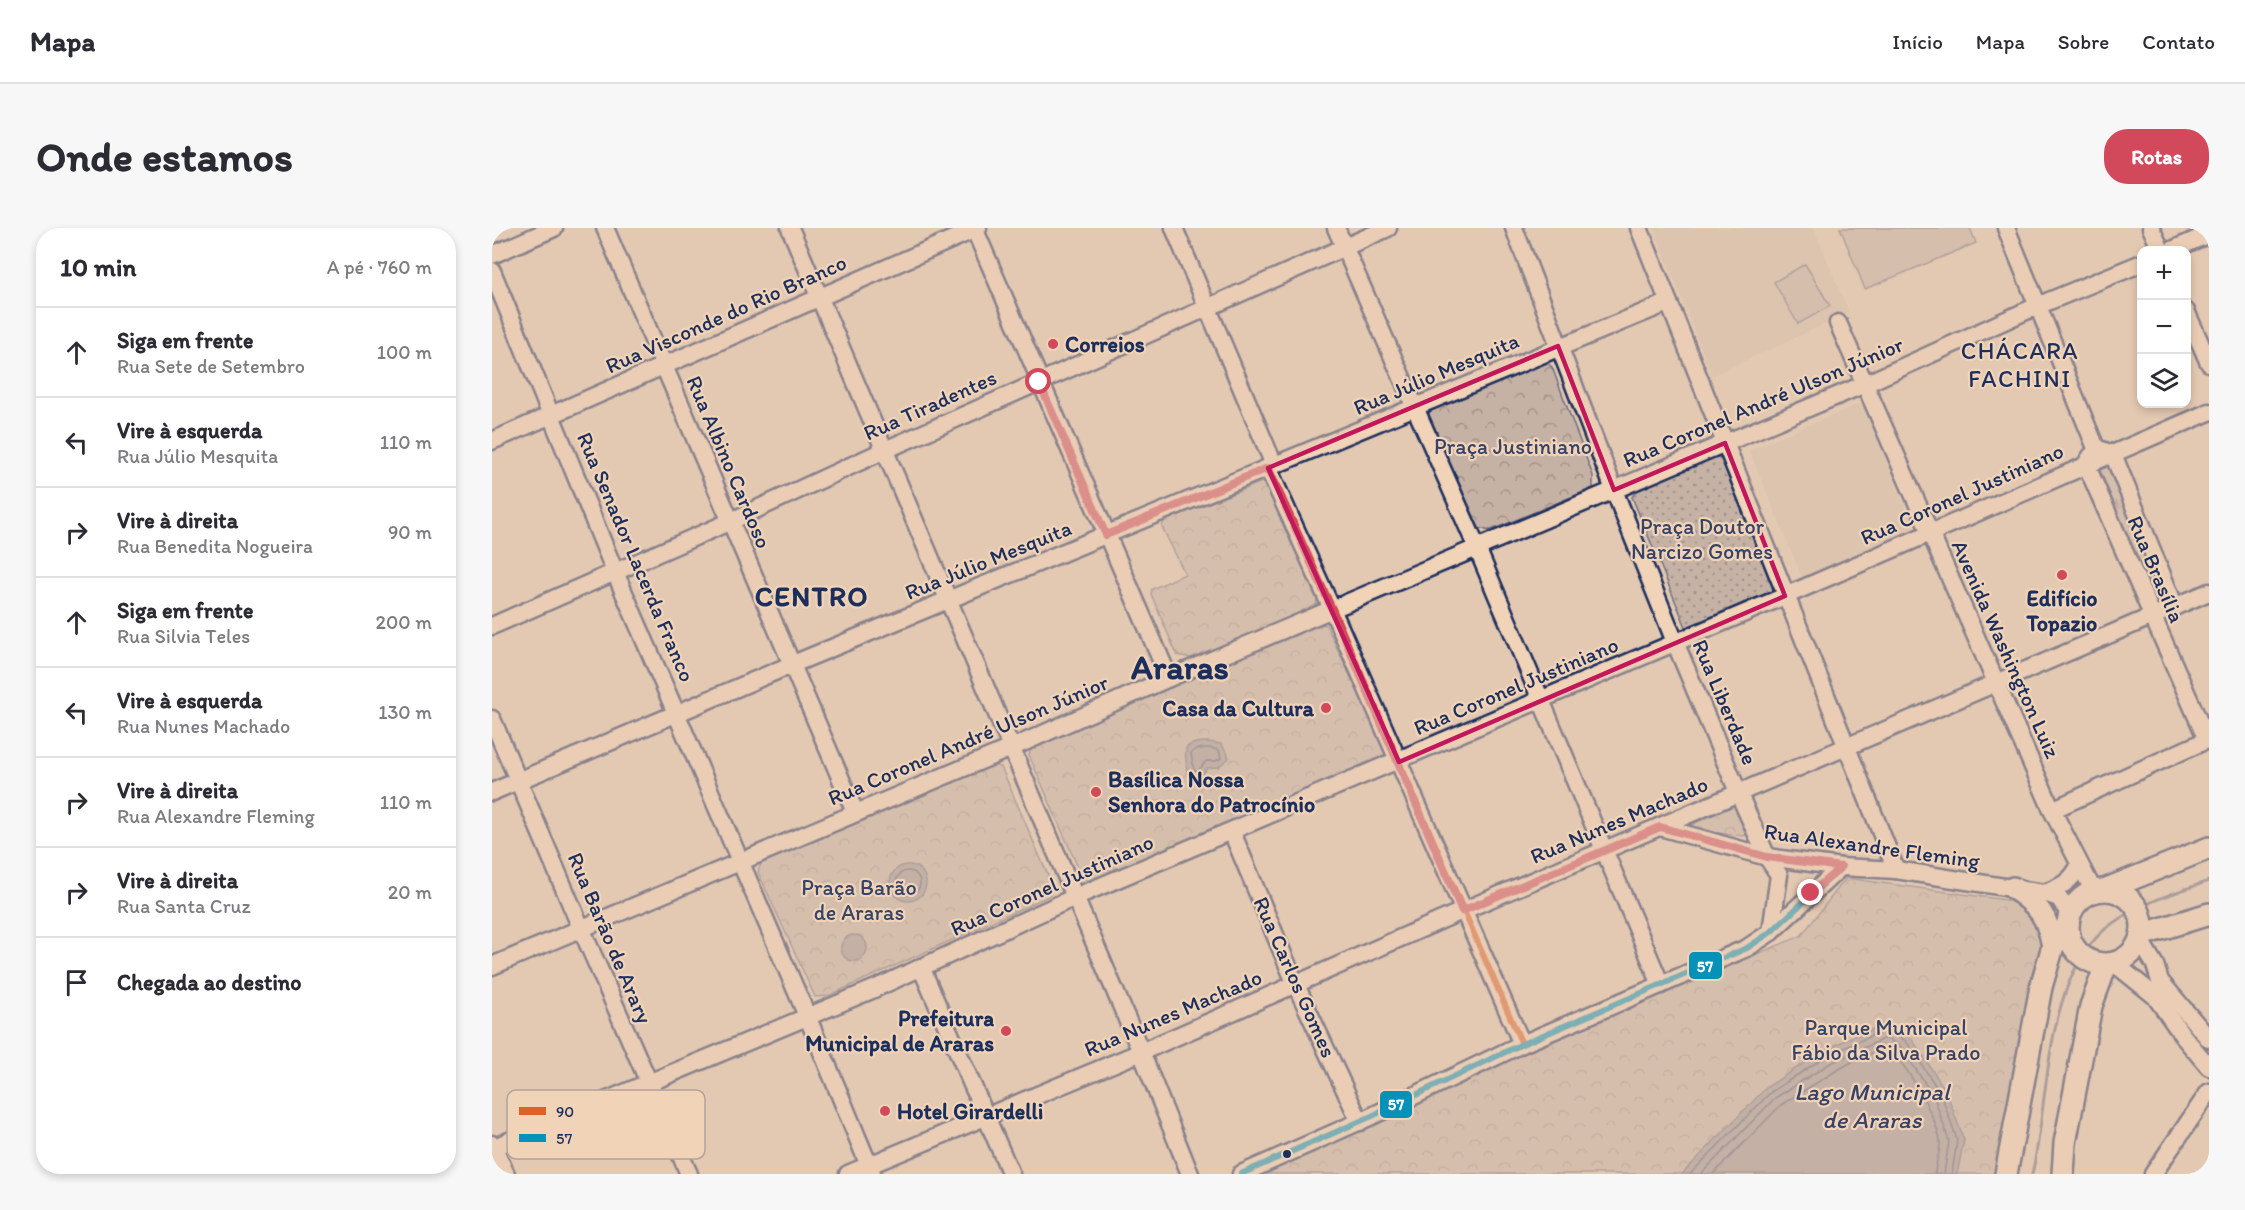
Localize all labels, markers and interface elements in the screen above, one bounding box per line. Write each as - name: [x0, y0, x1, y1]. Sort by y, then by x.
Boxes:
- text: Mapa: [30, 24, 95, 58]
- text: Início: [1892, 29, 1943, 54]
- text: Mapa: [1976, 29, 2025, 54]
- text: Sobre: [2058, 29, 2109, 54]
- text: Contato: [2142, 29, 2215, 54]
- button: Rotas: [2104, 129, 2209, 184]
- text: Onde estamos: [36, 131, 293, 182]
- map controls: [2137, 246, 2191, 408]
- button: +: [2137, 246, 2191, 300]
- street label: Rua Visconde do Rio Branco: [601, 249, 851, 379]
- text: 10 min: [60, 251, 136, 283]
- text: A pé · 760 m: [327, 255, 432, 279]
- button: −: [2137, 300, 2191, 354]
- text: Siga em frente: [117, 327, 253, 354]
- street label: Rua Júlio Mesquita: [1349, 327, 1523, 421]
- street label: Rua Coronel André Ulson Júnior: [1619, 330, 1908, 473]
- place label: Correios: [1065, 331, 1145, 358]
- icon: ahead: [60, 336, 93, 369]
- district label: CHÁCARA FACHINI: [1961, 336, 2079, 393]
- marker: Correios: [1046, 337, 1060, 351]
- text: 100 m: [377, 340, 432, 364]
- text: Rua Sete de Setembro: [117, 354, 305, 378]
- button: layers: [2137, 354, 2191, 408]
- street label: Rua Tiradentes: [859, 364, 1001, 446]
- route start: [1025, 368, 1051, 394]
- street label: Rua Albino Cardoso: [680, 372, 778, 552]
- text: Vire à esquerda: [117, 417, 262, 444]
- icon: left: [60, 426, 93, 459]
- street label: Rua Senador Lacerda Franco: [571, 428, 701, 686]
- text: 110 m: [380, 430, 432, 454]
- park label: Praça Justiniano: [1434, 433, 1592, 460]
- street label: Rua Coronel Justiniano: [1856, 437, 2068, 551]
- text: Rua Júlio Mesquita: [117, 444, 278, 468]
- text: Vire à direita: [117, 507, 238, 534]
- street label: Rua Brasília: [2121, 512, 2191, 627]
- park label: Praça Doutor Narcizo Gomes: [1631, 513, 1773, 565]
- street label: Rua Júlio Mesquita: [901, 514, 1075, 606]
- icon: right: [60, 516, 93, 549]
- text: 90 m: [388, 520, 432, 544]
- text: Rua Benedita Nogueira: [117, 534, 313, 558]
- street label: Avenida Washington Luiz: [1946, 536, 2066, 762]
- marker: Edifício Topazio: [2055, 568, 2069, 582]
- district label: CENTRO: [755, 579, 869, 613]
- place label: Edifício Topazio: [2026, 585, 2097, 637]
- text: Siga em frente: [117, 597, 253, 624]
- icon: ahead: [60, 606, 93, 639]
- text: 200 m: [376, 610, 432, 634]
- text: Rua Silvia Teles: [117, 624, 250, 648]
- street label: Rua Coronel Justiniano: [1410, 631, 1622, 741]
- street label: Rua Liberdade: [1686, 635, 1764, 769]
- district label: Araras: [1131, 647, 1229, 688]
- street label: Rua Coronel André Ulson Júnior: [824, 668, 1113, 811]
- text: Vire à esquerda: [117, 687, 262, 714]
- place label: Casa da Cultura: [1162, 695, 1315, 722]
- icon: left: [60, 696, 93, 729]
- text: 130 m: [378, 700, 432, 724]
- marker: Casa da Cultura: [1319, 701, 1333, 715]
- text: Rua Nunes Machado: [117, 714, 290, 738]
- place label: Basílica Nossa Senhora do Patrocínio: [1108, 766, 1315, 818]
- street label: Rua Nunes Machado: [1526, 770, 1712, 870]
- text: Vire à direita: [117, 777, 238, 804]
- marker: Basílica Nossa Senhora do Patrocínio: [1089, 785, 1103, 799]
- icon: right: [60, 786, 93, 819]
- text: 110 m: [380, 790, 432, 814]
- text: Rua Alexandre Fleming: [117, 804, 315, 828]
- street label: Rua Alexandre Fleming: [1762, 817, 1982, 875]
- street label: Rua Coronel Justiniano: [946, 828, 1158, 942]
- street label: Rua Barão de Arary: [562, 848, 659, 1028]
- text: Vire à direita: [117, 867, 238, 894]
- park label: Praça Barão de Araras: [801, 874, 917, 926]
- icon: right: [60, 876, 93, 909]
- route end: [1797, 879, 1823, 905]
- text: 20 m: [388, 880, 432, 904]
- street label: Rua Carlos Gomes: [1247, 892, 1343, 1062]
- text: Rua Santa Cruz: [117, 894, 251, 918]
- line badge: 57: [1688, 951, 1723, 980]
- text: 57: [1697, 957, 1713, 976]
- street label: Rua Nunes Machado: [1080, 963, 1266, 1063]
- icon: arrive: [60, 966, 93, 999]
- text: Chegada ao destino: [117, 969, 301, 996]
- place label: Prefeitura Municipal de Araras: [805, 1005, 994, 1057]
- park label: Parque Municipal Fábio da Silva Prado: [1791, 1014, 1981, 1066]
- marker: Prefeitura Municipal de Araras: [999, 1024, 1013, 1038]
- water label: Lago Municipal de Araras: [1794, 1077, 1952, 1134]
- legend: [507, 1090, 705, 1159]
- line badge: 57: [1379, 1090, 1413, 1119]
- text: 57: [1388, 1095, 1404, 1114]
- place label: Hotel Girardelli: [897, 1098, 1043, 1125]
- text: 90: [556, 1102, 574, 1121]
- marker: Hotel Girardelli: [878, 1104, 892, 1118]
- text: 57: [556, 1129, 572, 1148]
- unlabelled marker: [1281, 1148, 1293, 1160]

